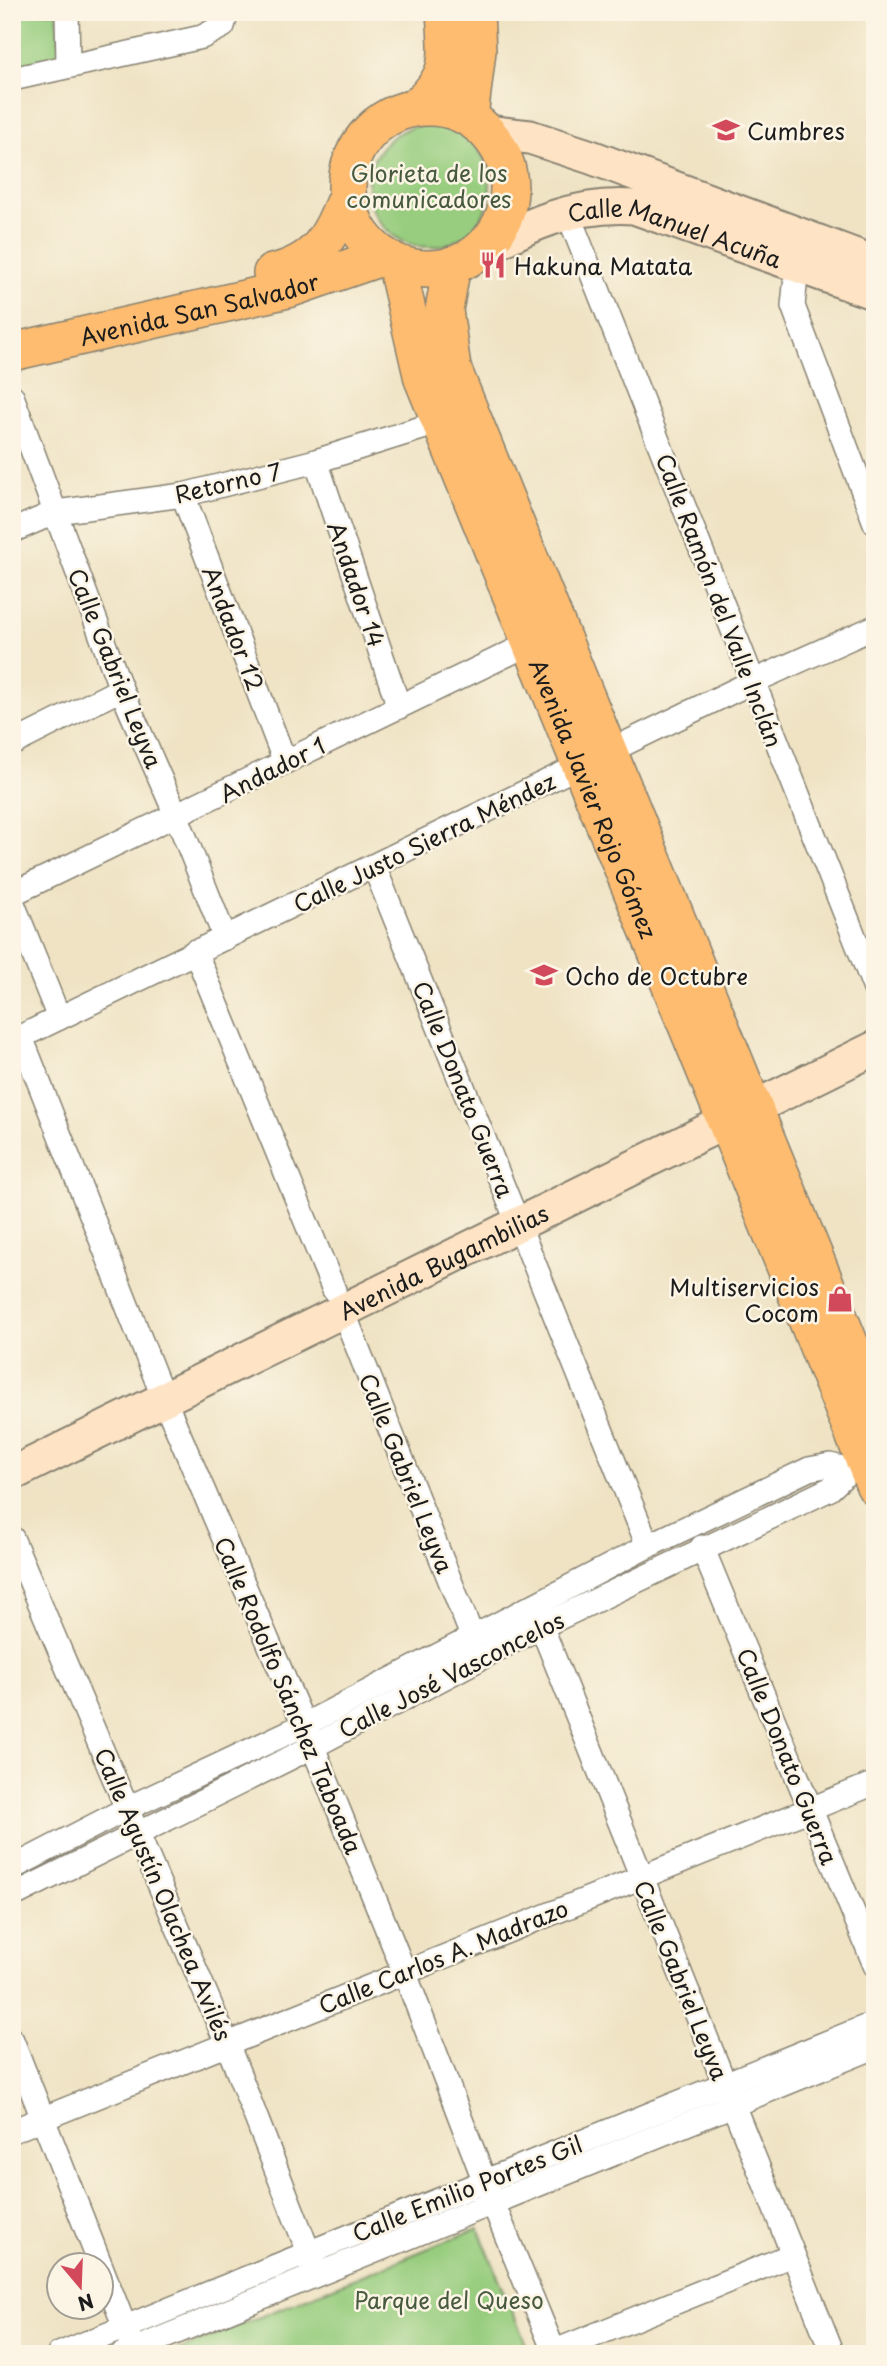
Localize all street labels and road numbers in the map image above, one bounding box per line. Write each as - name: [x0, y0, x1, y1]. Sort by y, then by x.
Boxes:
- street label: Calle Manuel Acuña: [564, 189, 787, 276]
- street label: Avenida San Salvador: [76, 262, 324, 354]
- street label: Calle Ramón del Valle Inclán: [648, 448, 792, 752]
- street label: Retorno 7: [171, 453, 285, 511]
- street label: Andador 14: [319, 516, 395, 652]
- street label: Andador 12: [194, 560, 274, 696]
- street label: Calle Gabriel Leyva: [60, 563, 172, 773]
- street label: Avenida Javier Rojo Gómez: [521, 653, 667, 944]
- street label: Andador 1: [213, 727, 331, 811]
- street label: Calle Justo Sierra Méndez: [287, 763, 561, 921]
- street label: Calle Donato Guerra: [405, 975, 524, 1203]
- street label: Avenida Bugambilias: [333, 1195, 554, 1328]
- street label: Calle Gabriel Leyva: [351, 1368, 463, 1578]
- street label: Calle Rodolfo Sánchez Taboada: [206, 1531, 372, 1860]
- street label: Calle José Vasconcelos: [332, 1602, 570, 1746]
- street label: Calle Donato Guerra: [729, 1642, 848, 1870]
- street label: Calle Agustín Olachea Avilés: [86, 1742, 242, 2046]
- street label: Calle Gabriel Leyva: [626, 1875, 738, 2085]
- street label: Calle Carlos A. Madrazo: [313, 1890, 573, 2022]
- street label: Calle Emilio Portes Gil: [347, 2126, 587, 2250]

